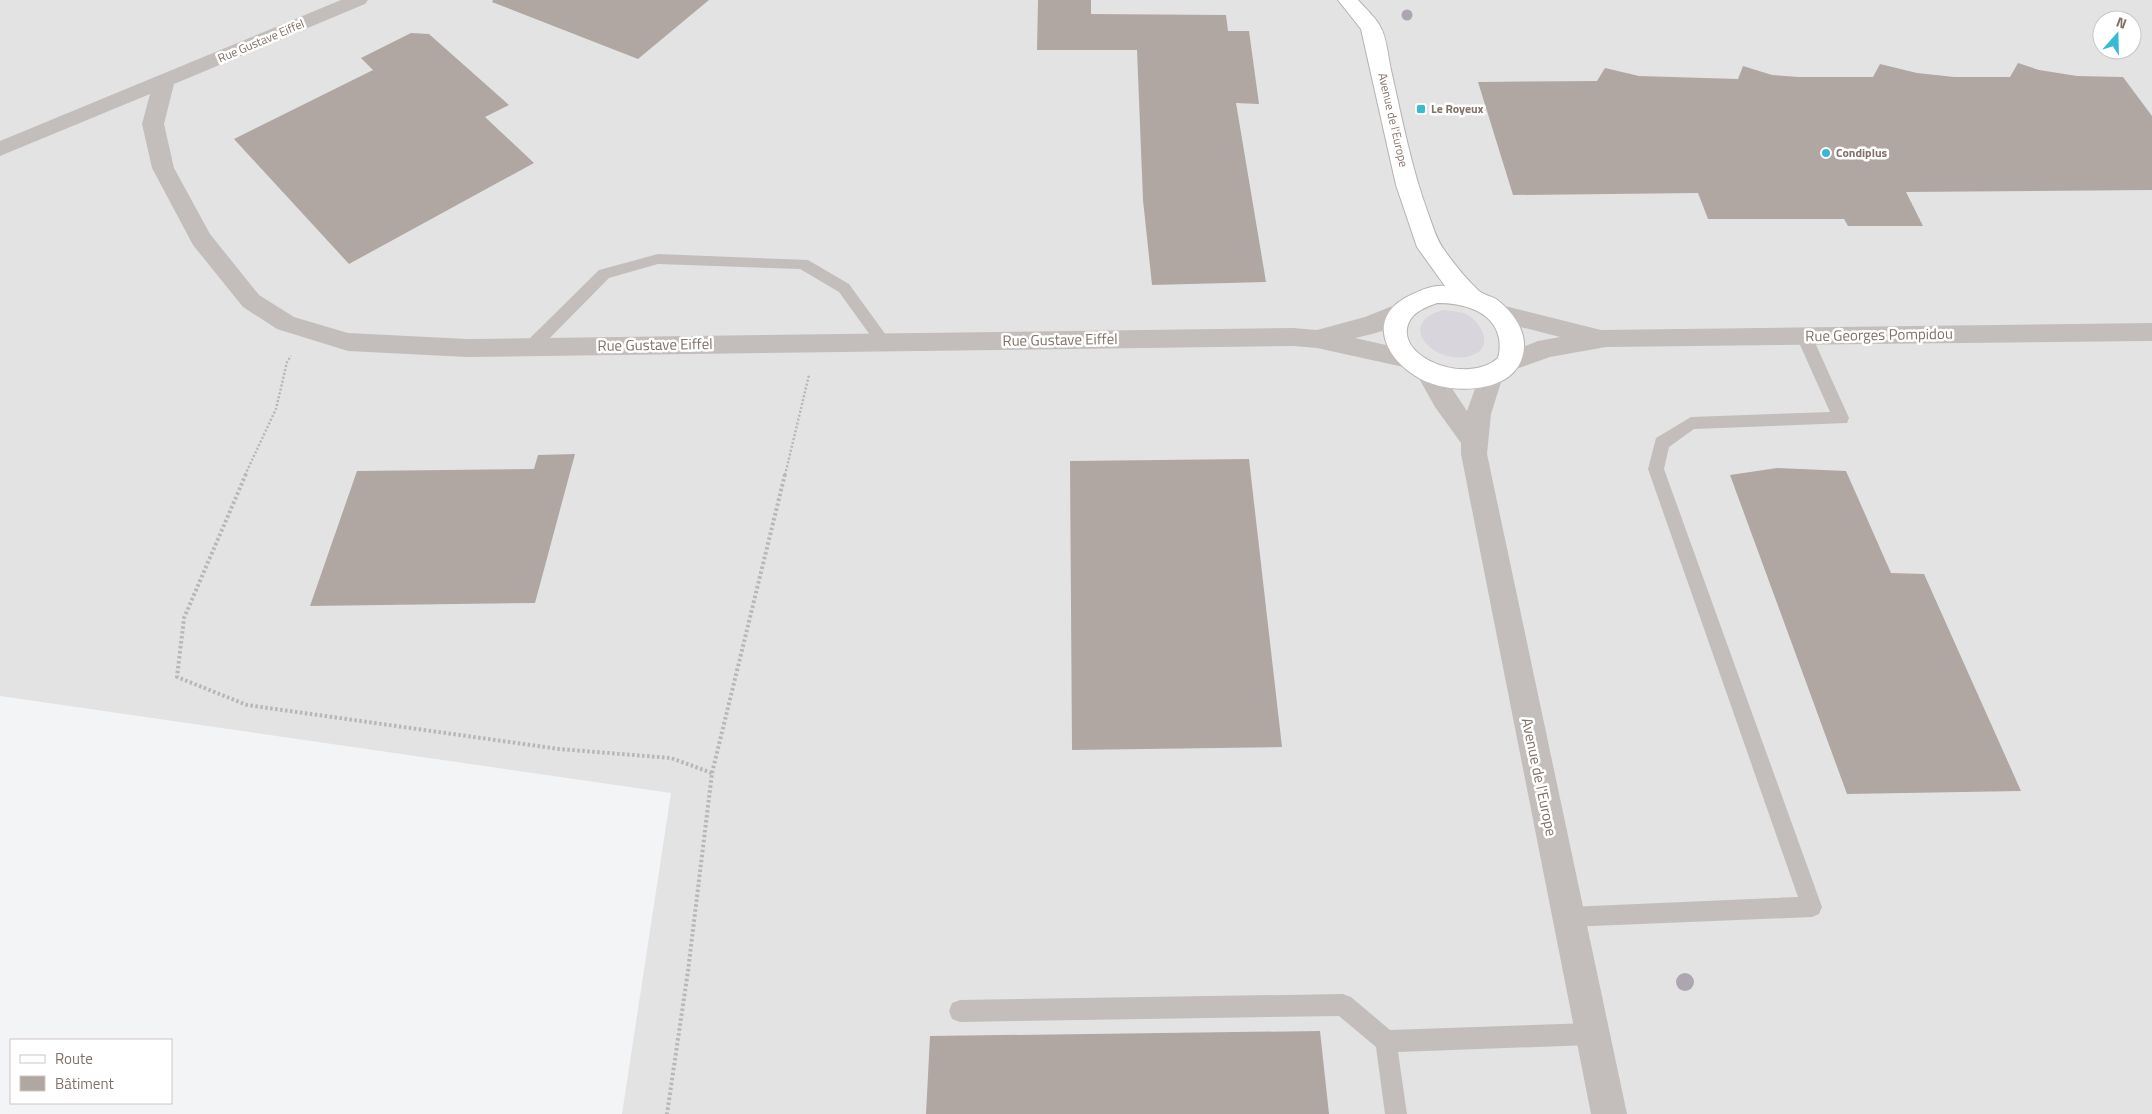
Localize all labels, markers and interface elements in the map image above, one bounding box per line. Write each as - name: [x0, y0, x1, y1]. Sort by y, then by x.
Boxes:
- north arrow: [2092, 10, 2142, 60]
- text: N: [2113, 11, 2130, 34]
- street label: Rue Gustave Eiffel: [215, 14, 307, 67]
- street label: Avenue de l'Europe: [1373, 71, 1414, 169]
- place label: Le Royeux: [1431, 99, 1484, 118]
- marker: Le Royeux: [1415, 103, 1427, 115]
- place label: Condiplus: [1836, 143, 1888, 162]
- marker: Condiplus: [1820, 147, 1832, 159]
- street label: Rue Georges Pompidou: [1805, 322, 1953, 347]
- street label: Rue Gustave Eiffel: [1002, 327, 1118, 352]
- street label: Rue Gustave Eiffel: [597, 332, 713, 357]
- street label: Avenue de l'Europe: [1516, 716, 1563, 838]
- legend: [10, 1039, 172, 1104]
- text: Route: [55, 1047, 93, 1070]
- text: Bâtiment: [55, 1072, 114, 1095]

